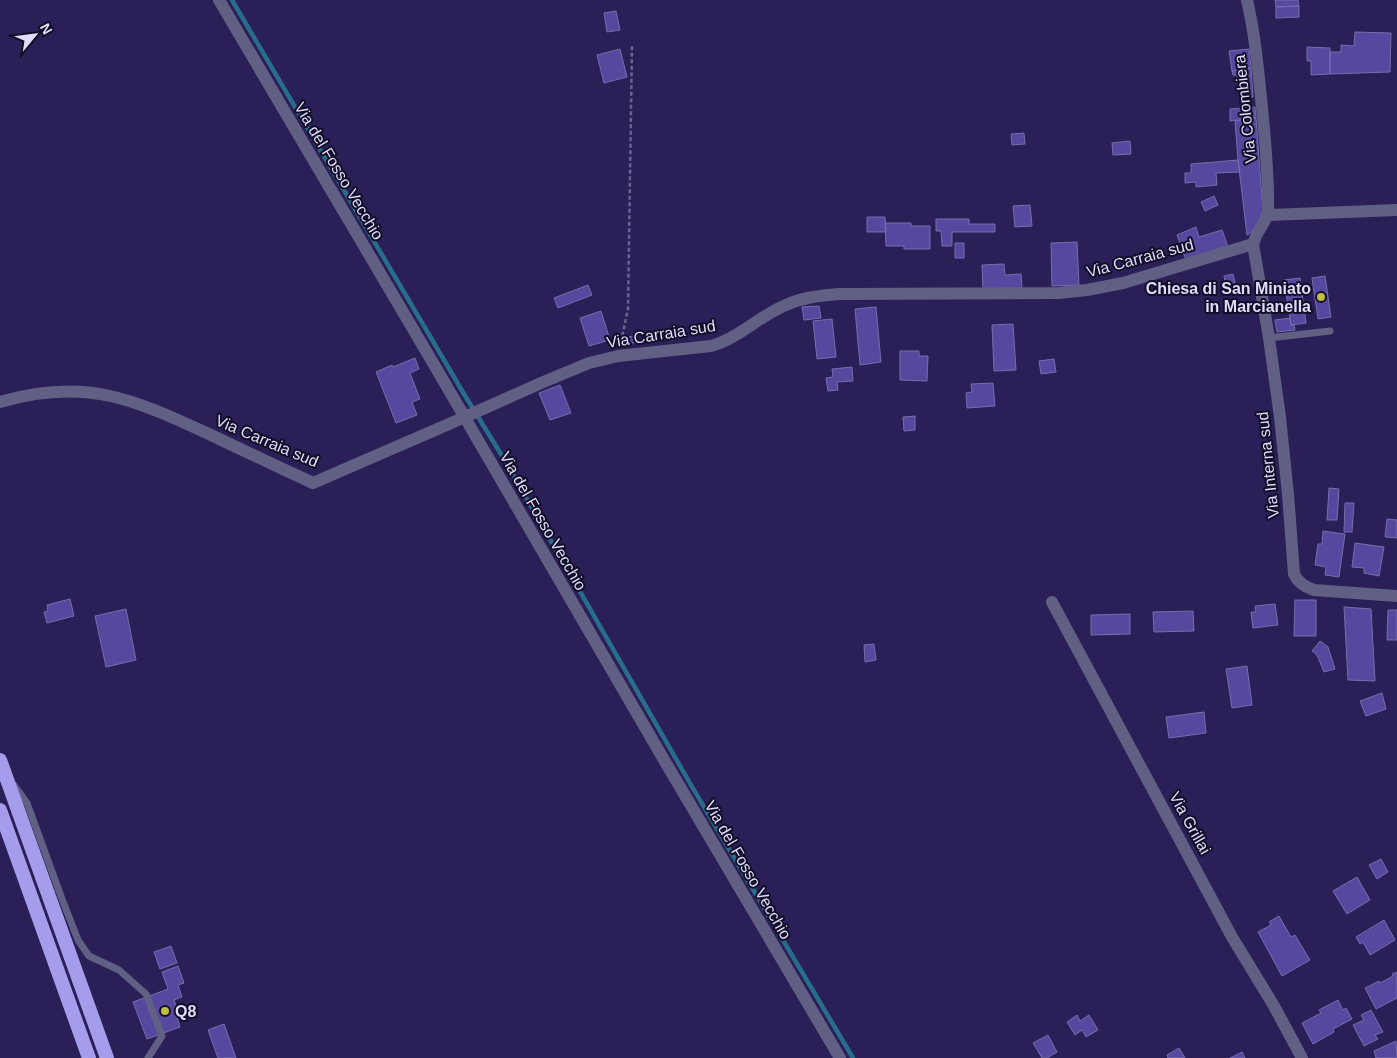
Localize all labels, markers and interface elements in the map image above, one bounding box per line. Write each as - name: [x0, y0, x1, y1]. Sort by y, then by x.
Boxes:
- north arrow: [10, 10, 60, 60]
- text: N: [37, 20, 56, 37]
- street label: Via Colombiera: [1231, 54, 1259, 164]
- street label: Via del Fosso Vecchio: [291, 99, 387, 243]
- street label: Via Carraia sud: [1085, 236, 1195, 280]
- place label: Chiesa di San Miniato in Marcianella: [1146, 280, 1311, 315]
- marker: Chiesa di San Miniato in Marcianella: [1315, 291, 1327, 303]
- street label: Via Carraia sud: [605, 317, 717, 351]
- street label: Via Interna sud: [1254, 411, 1282, 519]
- street label: Via Carraia sud: [213, 412, 321, 470]
- street label: Via del Fosso Vecchio: [496, 449, 590, 593]
- street label: Via Grillai: [1166, 789, 1214, 857]
- street label: Via del Fosso Vecchio: [701, 798, 795, 942]
- place label: Q8: [175, 1003, 196, 1020]
- marker: Q8: [159, 1005, 171, 1017]

